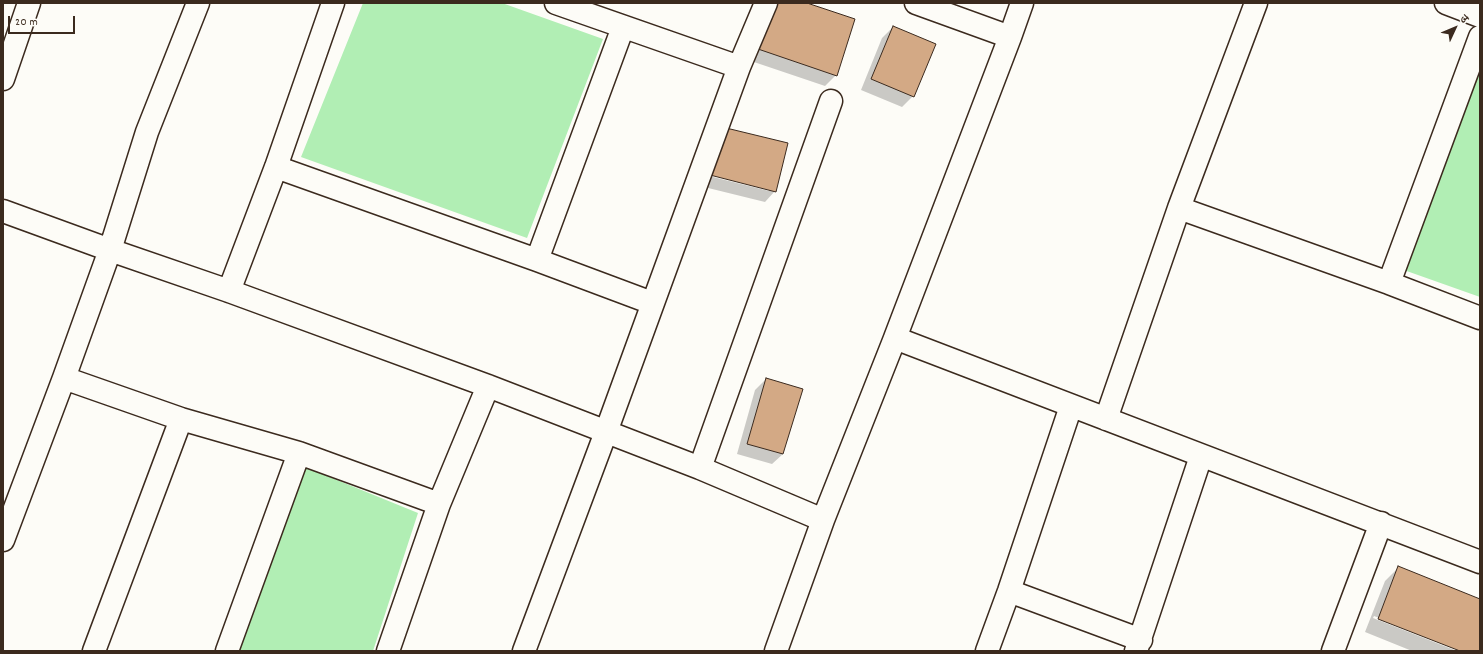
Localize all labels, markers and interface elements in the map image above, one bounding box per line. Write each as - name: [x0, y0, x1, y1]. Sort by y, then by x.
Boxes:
- scale bar: [10, 8, 77, 34]
- north arrow: [1435, 8, 1475, 48]
- text: उ: [1456, 12, 1472, 27]
- text: 20 m: [15, 14, 38, 31]

